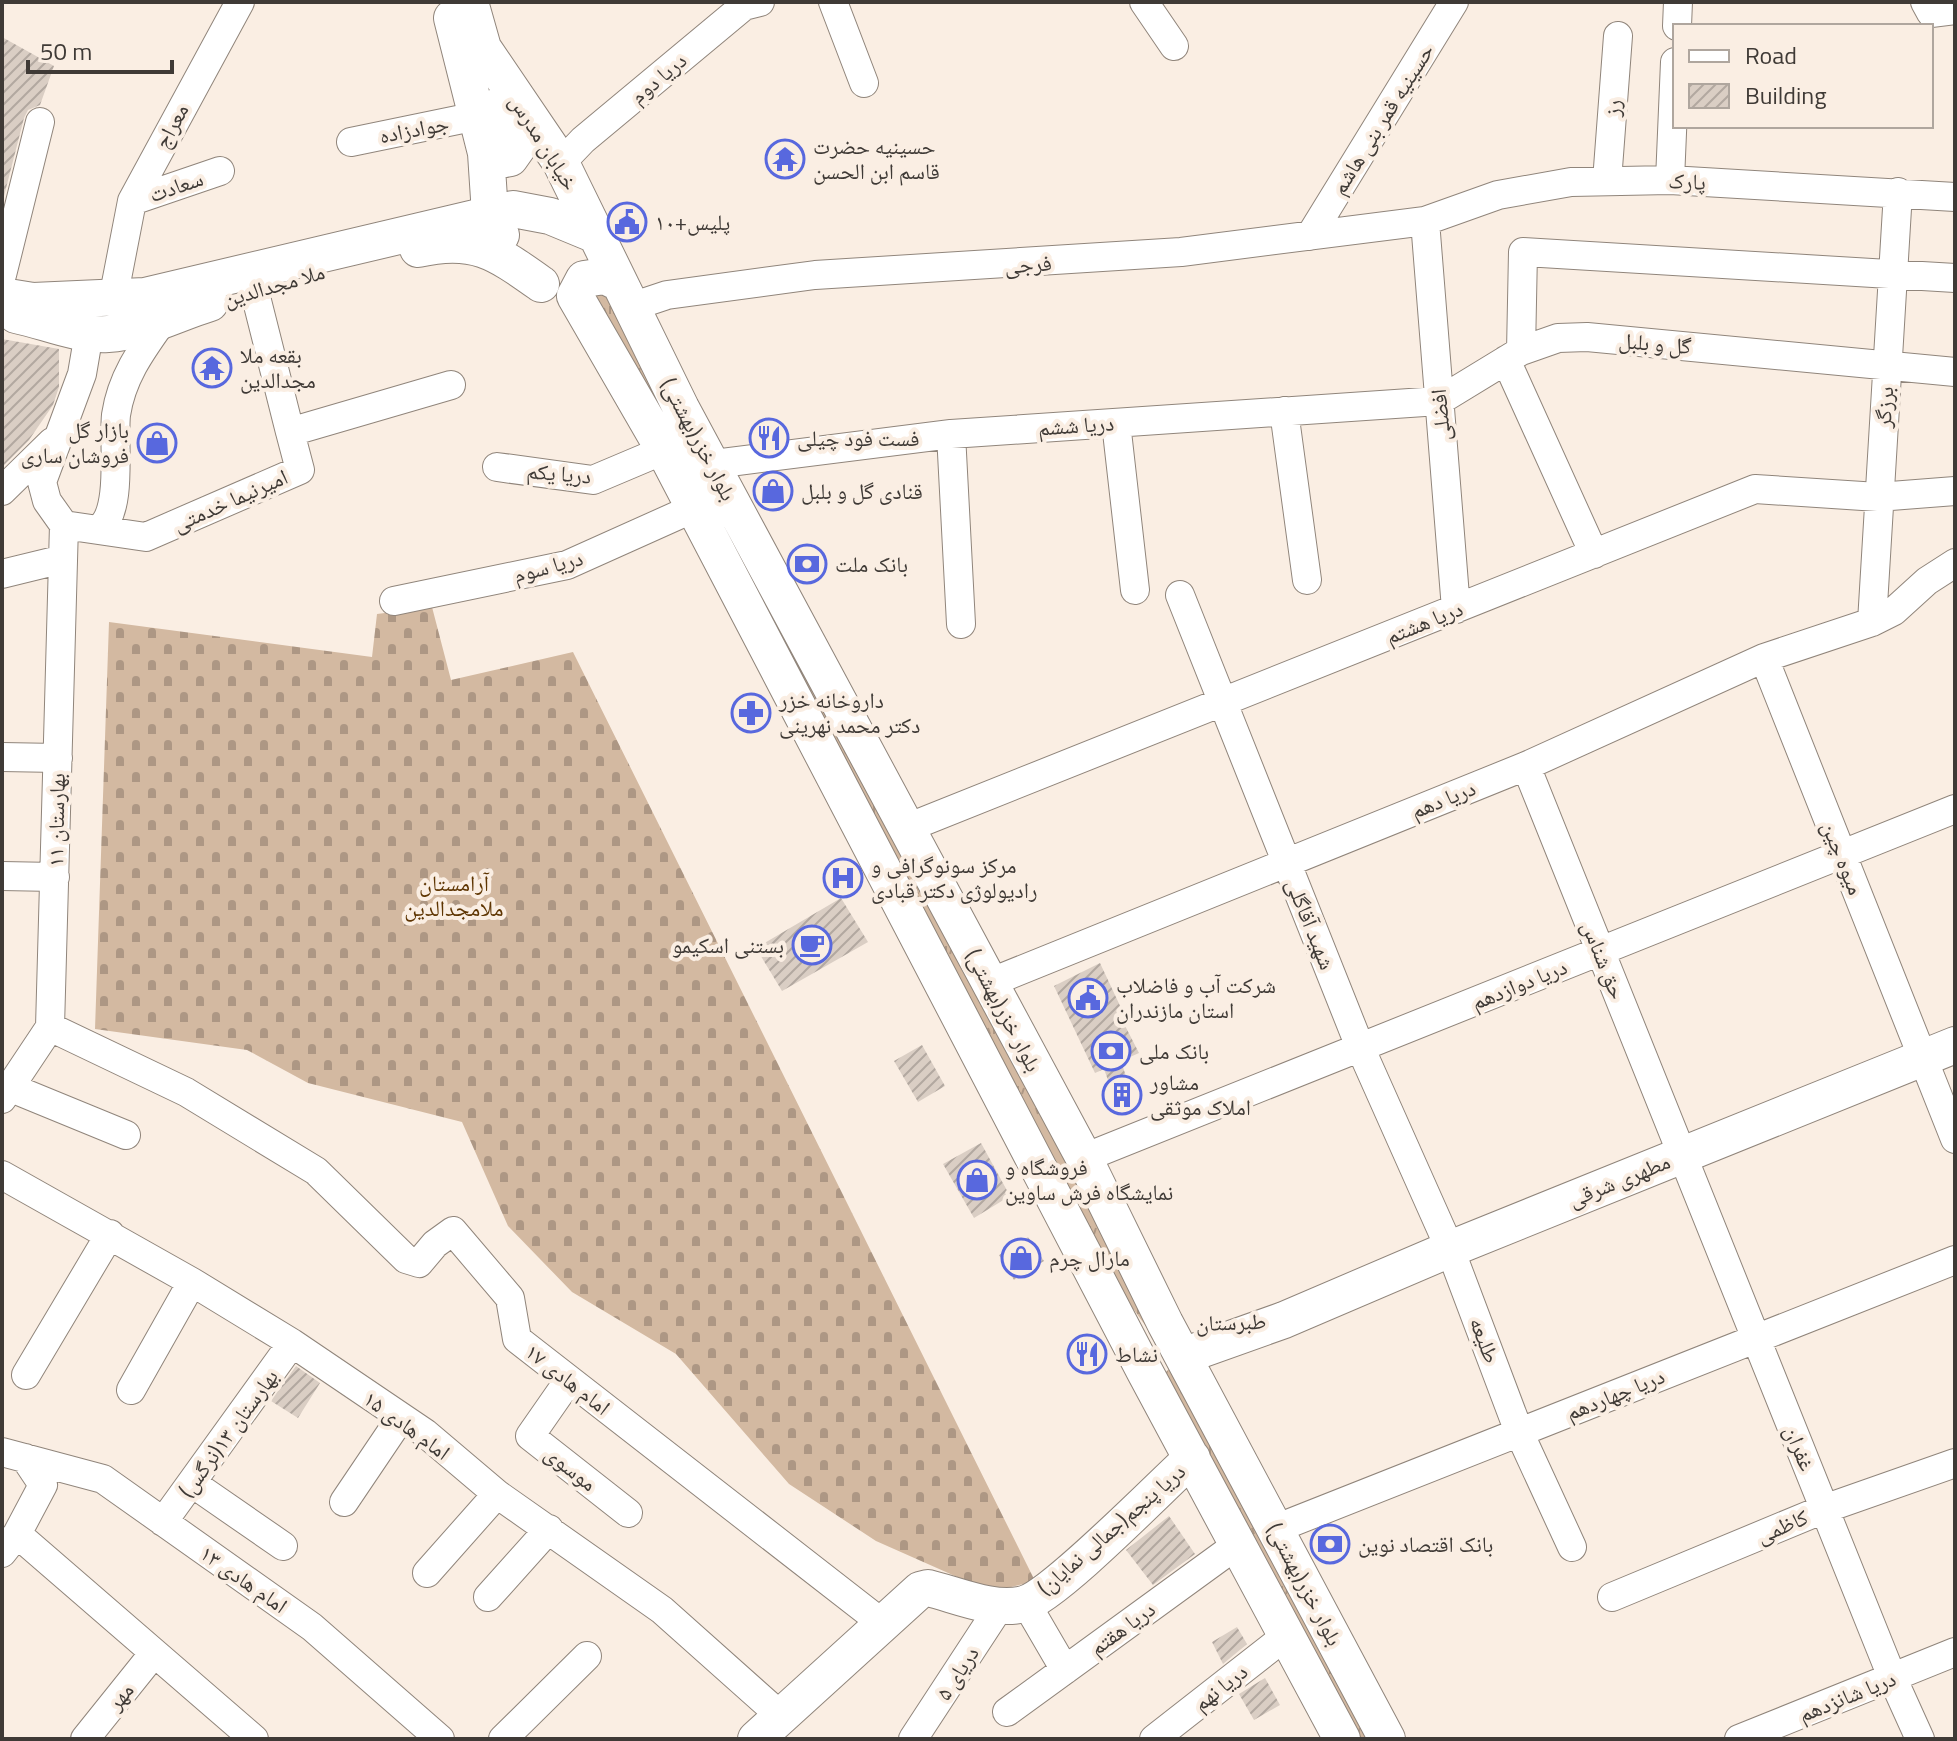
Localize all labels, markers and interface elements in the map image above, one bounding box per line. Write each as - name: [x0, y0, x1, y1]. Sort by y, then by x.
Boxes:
- scale bar: [28, 24, 172, 74]
- legend: [1673, 24, 1933, 128]
- text: 50 m: [40, 33, 92, 69]
- street label: حسینیه قمر بنی هاشم: [1322, 37, 1442, 201]
- text: Road: [1745, 37, 1797, 73]
- street label: دریا دوم: [622, 44, 694, 112]
- text: Building: [1745, 77, 1827, 113]
- street label: خیابان مدرس: [501, 87, 587, 197]
- street label: معراج: [145, 97, 197, 155]
- street label: رز: [1594, 98, 1630, 119]
- street label: جوادزاده: [376, 106, 452, 152]
- place label: حسینیه حضرت قاسم ابن الحسن: [813, 129, 940, 188]
- temple icon: حسینیه حضرت قاسم ابن الحسن: [764, 138, 806, 180]
- street label: سعادت: [144, 161, 208, 211]
- street label: پارک: [1668, 163, 1706, 199]
- public building icon: پلیس+١٠: [606, 201, 648, 243]
- place label: پلیس+١٠: [655, 205, 730, 239]
- street label: فرجی: [1003, 245, 1053, 283]
- street label: ملا مجدالدین: [219, 254, 329, 316]
- street label: گل و بلبل: [1617, 323, 1693, 363]
- place label: بقعه ملا مجدالدين: [240, 338, 316, 397]
- temple icon: بقعه ملا مجدالدين: [191, 347, 233, 389]
- street label: بلوار خزر(بهشتی): [652, 371, 746, 507]
- street label: برزگر: [1866, 385, 1902, 430]
- street label: افضلی: [1421, 388, 1459, 442]
- street label: دریا ششم: [1037, 405, 1115, 445]
- place label: بازار گل فروشان ساری: [21, 413, 129, 472]
- restaurant icon: فست فود چیلی: [748, 417, 790, 459]
- place label: فست فود چیلی: [797, 421, 920, 455]
- shop icon: بازار گل فروشان ساری: [136, 422, 178, 464]
- street label: دریا یکم: [525, 453, 593, 493]
- street label: امیرنیما خدمتی: [167, 459, 293, 541]
- shop icon: قنادی گل و بلبل: [752, 470, 794, 512]
- place label: قنادی گل و بلبل: [801, 474, 923, 508]
- street label: دریا سوم: [509, 540, 587, 592]
- bank icon: بانک ملت: [786, 543, 828, 585]
- place label: بانک ملت: [835, 547, 908, 581]
- street label: دریا هشتم: [1380, 591, 1468, 653]
- place label: داروخانه خزر دکتر محمد نهرینی: [778, 683, 920, 742]
- pharmacy icon: داروخانه خزر دکتر محمد نهرینی: [730, 692, 772, 734]
- street label: دریا دهم: [1405, 771, 1481, 827]
- street label: بهارستان ۱۱: [38, 773, 74, 867]
- street label: میوه چین: [1813, 816, 1873, 900]
- place label: مركز سونوگرافی و راديولوژی دكتر قبادی: [871, 848, 1037, 907]
- hospital icon: مركز سونوگرافی و راديولوژی دكتر قبادی: [822, 857, 864, 899]
- park label: آرامستان ملامجدالدین: [404, 866, 504, 925]
- street label: شهید آقاگلی: [1277, 873, 1345, 975]
- street label: حق شناس: [1573, 916, 1635, 1004]
- cafe icon: بستنی اسکیمو: [791, 924, 833, 966]
- place label: بستنی اسکیمو: [672, 928, 784, 962]
- street label: بلوار خزر(بهشتی): [957, 942, 1051, 1078]
- street label: دریا دوازدهم: [1466, 949, 1572, 1019]
- place label: شرکت آب و فاضلاب استان مازندران: [1116, 968, 1276, 1027]
- public building icon: شرکت آب و فاضلاب استان مازندران: [1067, 977, 1109, 1019]
- bank icon: بانک ملی: [1090, 1030, 1132, 1072]
- place label: بانک ملی: [1139, 1034, 1209, 1068]
- place label: مشاور املاک موثقی: [1149, 1065, 1251, 1124]
- building icon: مشاور املاک موثقی: [1101, 1074, 1143, 1116]
- street label: مطهری شرقی: [1563, 1144, 1675, 1216]
- place label: فروشگاه و نمایشگاه فرش ساوین: [1005, 1150, 1173, 1209]
- shop icon: فروشگاه و نمایشگاه فرش ساوین: [956, 1159, 998, 1201]
- shop icon: مارال چرم: [1000, 1237, 1042, 1279]
- place label: مارال چرم: [1049, 1241, 1130, 1275]
- street label: طبرستان: [1195, 1304, 1267, 1340]
- street label: طلیعه: [1461, 1312, 1509, 1368]
- restaurant icon: نشاط: [1066, 1333, 1108, 1375]
- street label: امام هادی ۱۷: [518, 1335, 618, 1423]
- place label: نشاط: [1115, 1337, 1158, 1371]
- street label: دریا چهاردهم: [1560, 1359, 1670, 1429]
- street label: بهارستان ۱۳(نرگس): [170, 1362, 286, 1504]
- street label: امام هادی ۱۵: [356, 1382, 458, 1468]
- street label: غفران: [1776, 1420, 1824, 1476]
- street label: موسوی: [537, 1437, 605, 1499]
- street label: دریا پنجم(جمالی نمایان): [1029, 1455, 1193, 1603]
- street label: کاظمی: [1751, 1500, 1813, 1552]
- street label: بلوار خزر(بهشتی): [1258, 1516, 1352, 1652]
- bank icon: بانک اقتصاد نوین: [1309, 1523, 1351, 1565]
- place label: بانک اقتصاد نوین: [1358, 1527, 1493, 1561]
- street label: امام هادی ١٣: [193, 1536, 295, 1622]
- street label: دریا هقتم: [1082, 1592, 1162, 1664]
- street label: دریای ۵: [927, 1639, 987, 1707]
- street label: دریا نهم: [1185, 1655, 1255, 1719]
- street label: دریا شانزدهم: [1793, 1661, 1901, 1731]
- street label: مهر: [98, 1675, 142, 1718]

